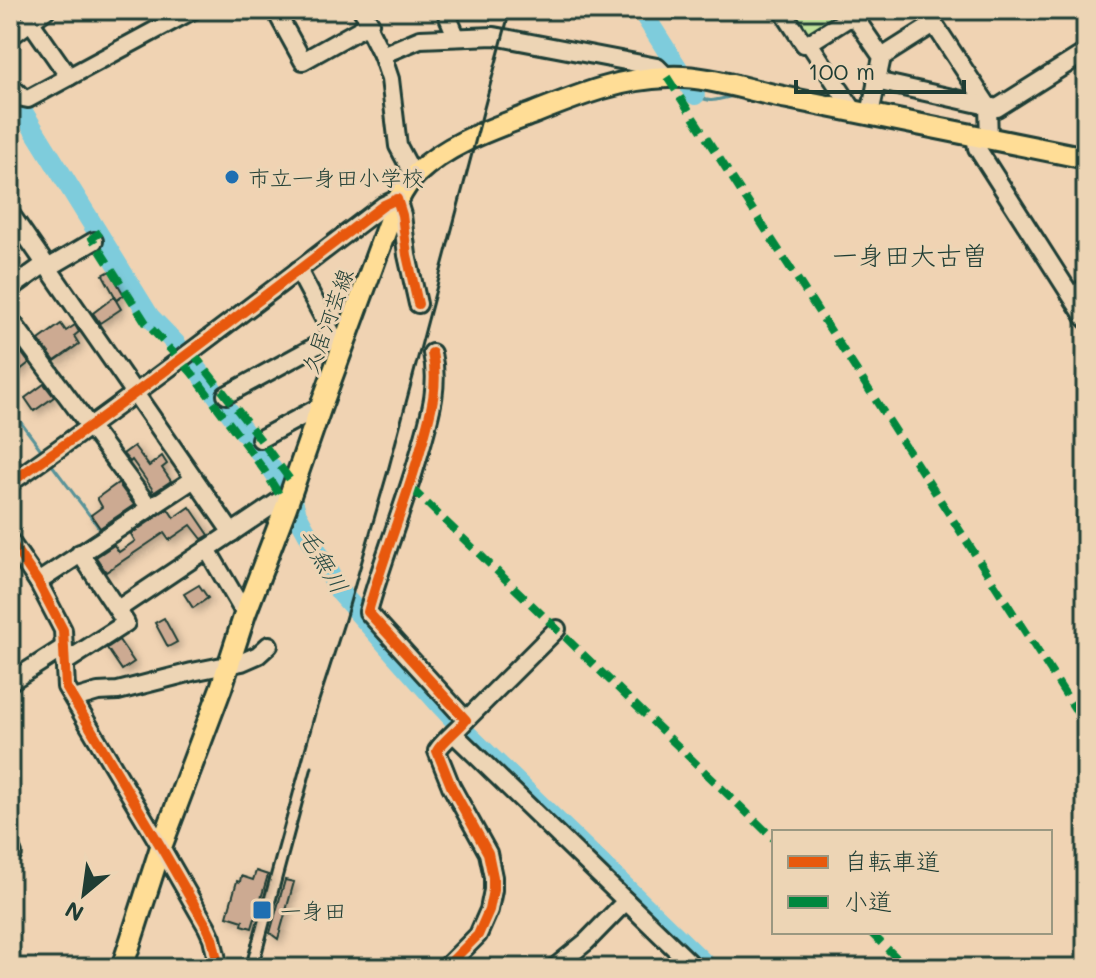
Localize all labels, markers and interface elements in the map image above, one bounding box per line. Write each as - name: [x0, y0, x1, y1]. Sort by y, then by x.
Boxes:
- scale bar: [796, 44, 964, 94]
- text: 100 m: [808, 55, 875, 86]
- place label: 市立一身田小学校: [248, 163, 424, 192]
- marker: 市立一身田小学校: [223, 168, 241, 186]
- district label: 一身田大古曽: [832, 238, 988, 272]
- street label: 久居河芸線: [295, 264, 359, 378]
- water label: 毛無川: [292, 521, 356, 599]
- legend: [772, 830, 1052, 934]
- text: 自転車道: [844, 845, 940, 876]
- north arrow: [44, 854, 124, 934]
- text: 小道: [844, 885, 892, 916]
- text: N: [60, 895, 88, 929]
- place label: 一身田: [280, 896, 346, 925]
- marker: 一身田: [251, 899, 273, 921]

